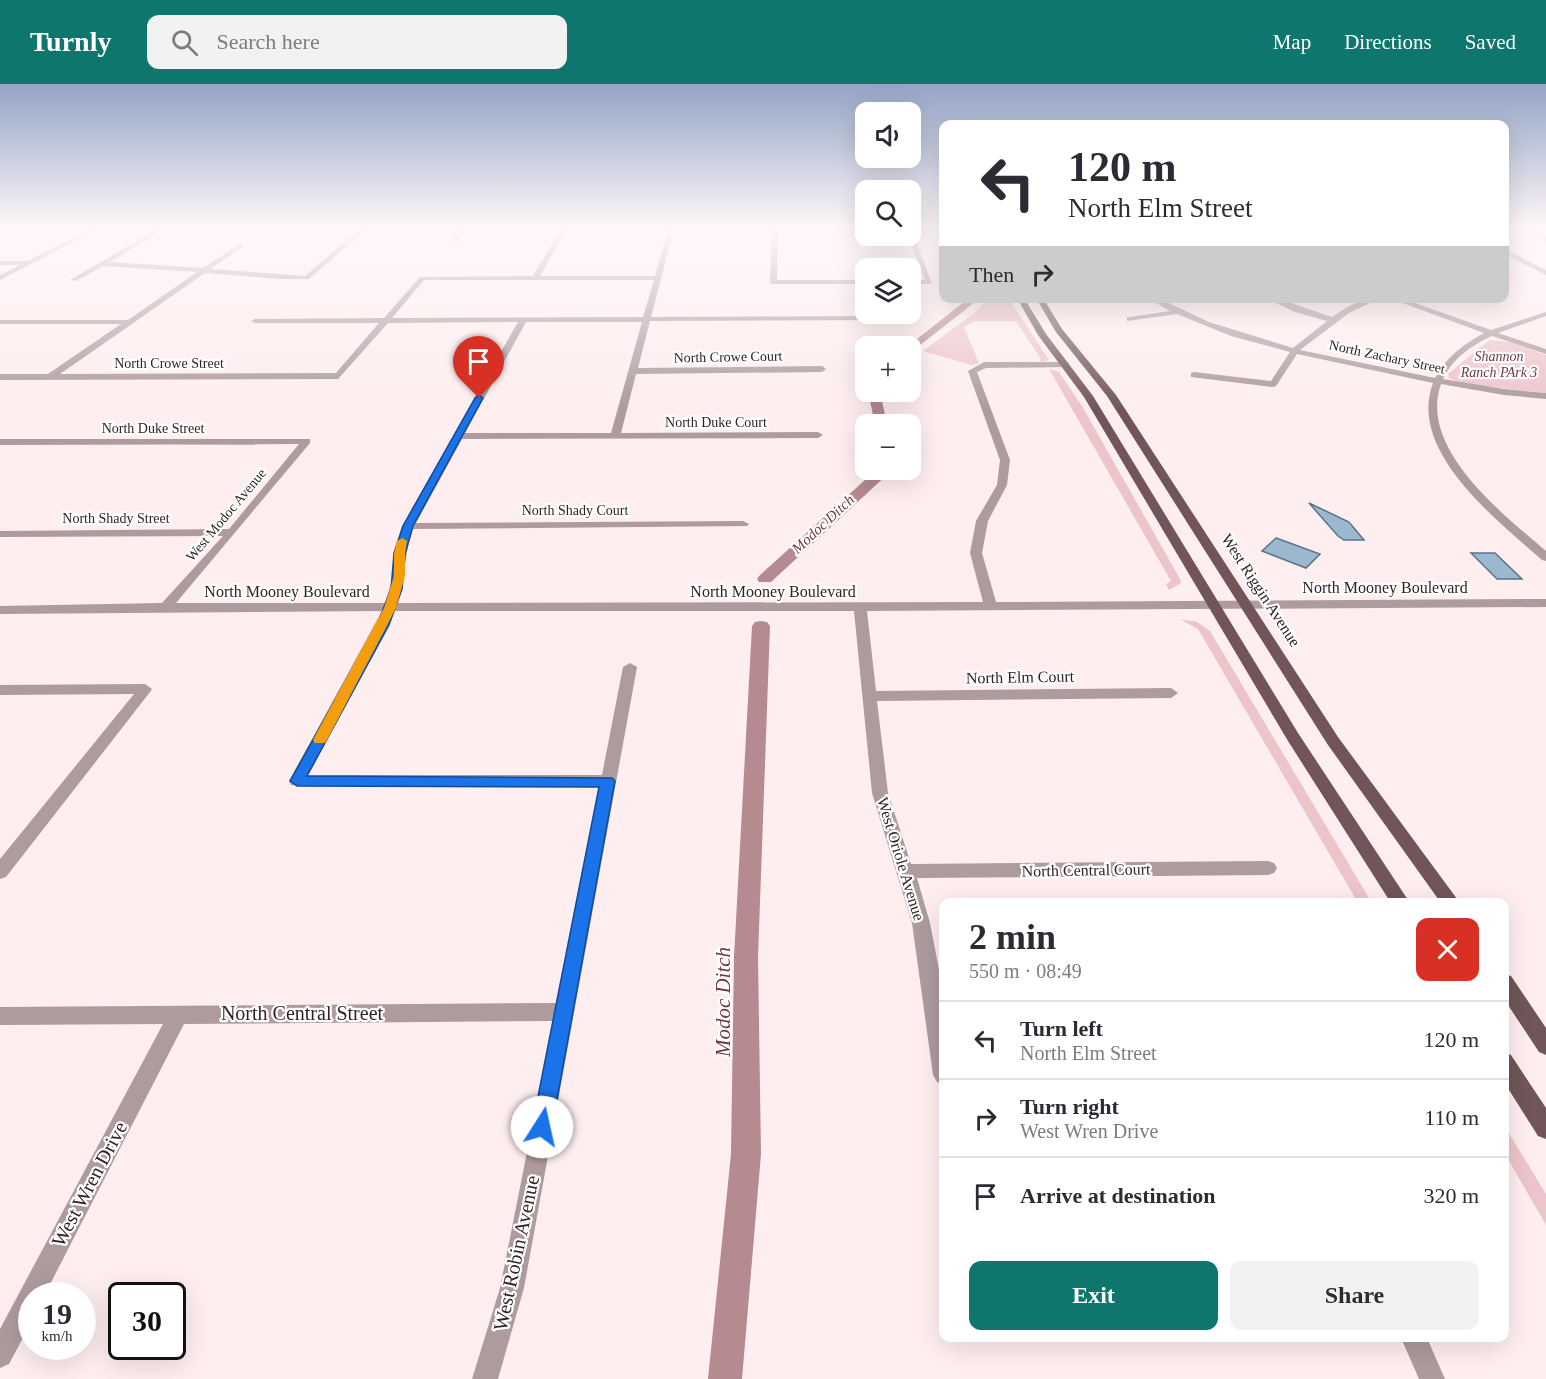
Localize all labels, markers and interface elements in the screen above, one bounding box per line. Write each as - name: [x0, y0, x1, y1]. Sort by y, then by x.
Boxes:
- search box: [147, 15, 567, 69]
- text: Turnly: [30, 26, 111, 57]
- icon: search: [168, 26, 201, 59]
- text: Search here: [216, 29, 320, 54]
- text: Map: [1273, 30, 1311, 54]
- text: Directions: [1344, 30, 1432, 54]
- text: Saved: [1465, 30, 1516, 54]
- map controls: [855, 102, 921, 480]
- button: sound: [855, 102, 921, 168]
- icon: left: [969, 144, 1047, 222]
- text: 120 m: [1068, 144, 1177, 190]
- button: search: [855, 180, 921, 246]
- text: North Elm Street: [1068, 193, 1252, 223]
- button: layers: [855, 258, 921, 324]
- icon: right: [1026, 258, 1059, 291]
- text: Then: [969, 262, 1014, 287]
- pin: [453, 336, 504, 398]
- button: +: [855, 336, 921, 402]
- street label: North Zachary Street: [1328, 337, 1446, 377]
- icon: arrive: [462, 345, 495, 378]
- street label: North Crowe Court: [673, 349, 783, 365]
- park label: Shannon Ranch PArk 3: [1460, 349, 1537, 380]
- street label: North Crowe Street: [114, 356, 224, 371]
- button: −: [855, 414, 921, 480]
- street label: North Duke Court: [665, 415, 767, 430]
- street label: North Duke Street: [102, 421, 204, 436]
- street label: West Modoc Avenue: [183, 466, 269, 564]
- water label: Modoc Ditch: [788, 491, 857, 557]
- street label: North Shady Court: [522, 503, 628, 518]
- street label: North Shady Street: [62, 511, 170, 526]
- street label: West Riggin Avenue: [1217, 531, 1304, 650]
- street label: North Mooney Boulevard: [1302, 579, 1468, 597]
- street label: North Mooney Boulevard: [204, 583, 370, 601]
- street label: North Mooney Boulevard: [690, 583, 856, 601]
- street label: North Elm Court: [966, 668, 1075, 686]
- street label: West Oriole Avenue: [874, 795, 928, 923]
- street label: North Central Court: [1021, 860, 1151, 880]
- text: 2 min: [969, 917, 1056, 957]
- button: close: [1416, 918, 1479, 981]
- water label: Modoc Ditch: [711, 947, 735, 1058]
- text: 550 m · 08:49: [969, 960, 1082, 982]
- street label: North Central Street: [221, 1002, 384, 1024]
- text: Turn left: [1020, 1016, 1103, 1041]
- icon: left: [969, 1024, 1002, 1057]
- text: 120 m: [1423, 1027, 1479, 1052]
- text: North Elm Street: [1020, 1042, 1157, 1064]
- text: Turn right: [1020, 1094, 1119, 1119]
- position arrow: [510, 1095, 574, 1159]
- icon: right: [969, 1102, 1002, 1135]
- text: 110 m: [1424, 1105, 1479, 1130]
- street label: West Wren Drive: [47, 1118, 131, 1250]
- text: West Wren Drive: [1020, 1120, 1158, 1142]
- street label: West Robin Avenue: [489, 1173, 543, 1333]
- icon: arrive: [969, 1180, 1002, 1213]
- text: Arrive at destination: [1020, 1183, 1216, 1208]
- text: 320 m: [1423, 1183, 1479, 1208]
- button: Exit: [969, 1261, 1218, 1330]
- button: Share: [1230, 1261, 1479, 1330]
- speed limit sign: 30: [108, 1282, 186, 1360]
- text: 19: [42, 1297, 72, 1330]
- text: km/h: [42, 1328, 72, 1344]

